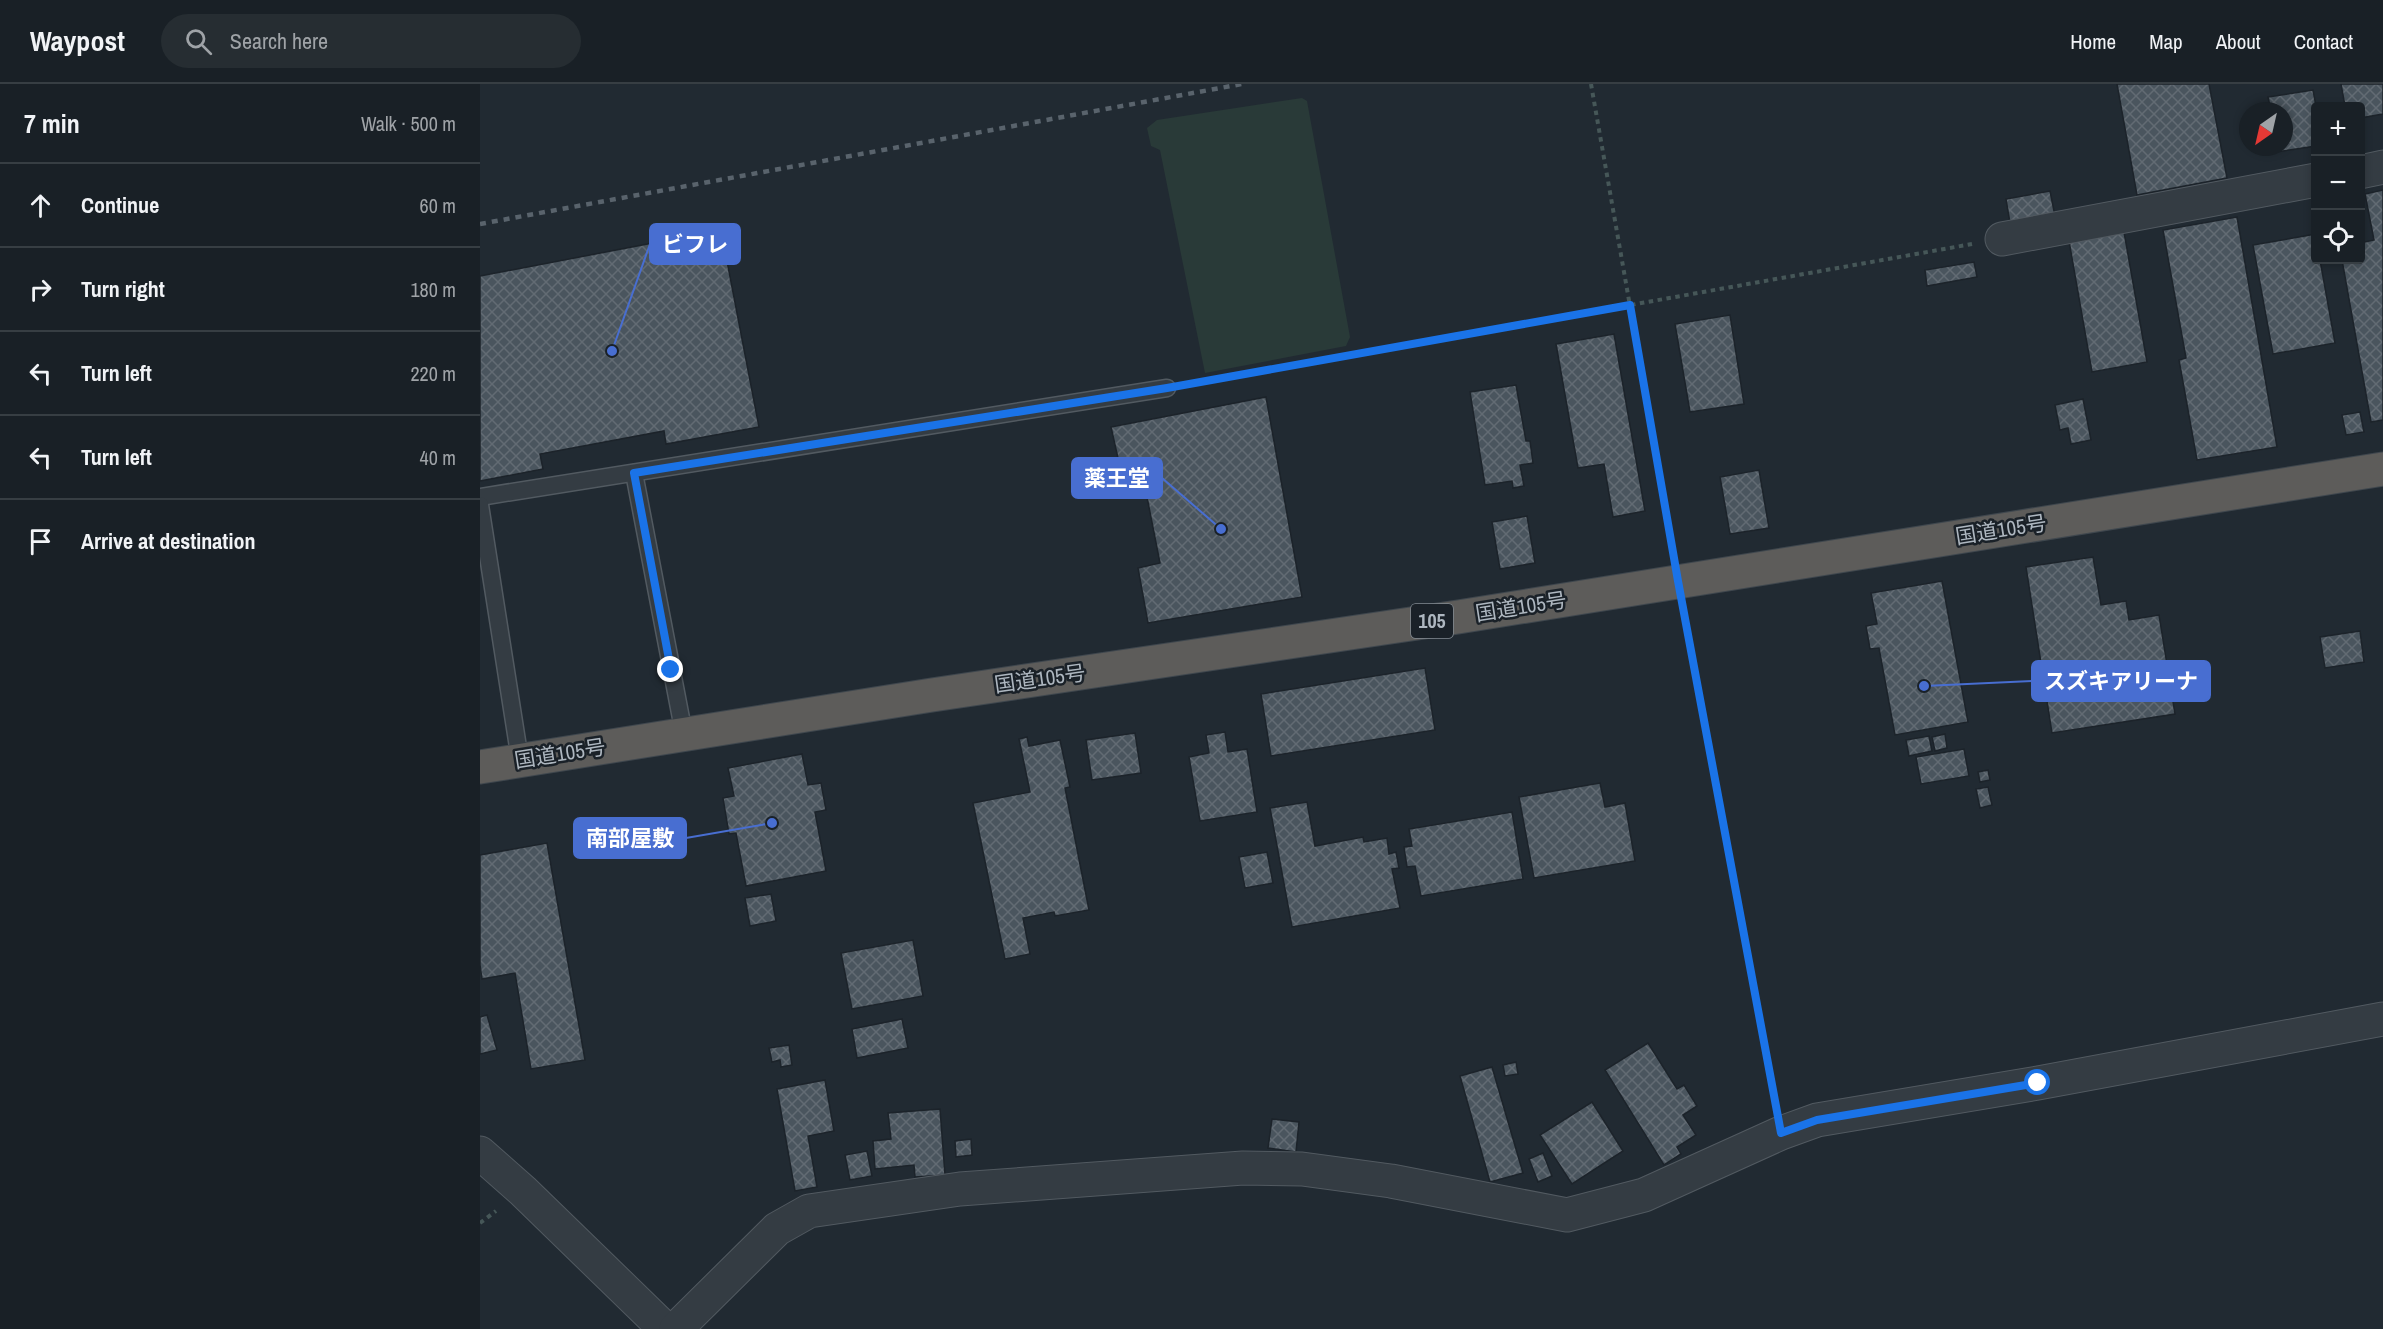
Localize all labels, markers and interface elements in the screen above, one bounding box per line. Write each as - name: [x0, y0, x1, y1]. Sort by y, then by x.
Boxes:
- search box: [161, 14, 581, 68]
- text: Waypost: [30, 22, 125, 60]
- icon: search: [182, 25, 215, 58]
- text: Search here: [230, 26, 328, 56]
- text: Home: [2070, 27, 2116, 56]
- text: Map: [2149, 27, 2183, 56]
- text: About: [2216, 27, 2261, 56]
- text: Contact: [2294, 27, 2353, 56]
- north arrow: [2239, 102, 2293, 156]
- map controls: [2311, 102, 2365, 264]
- button: +: [2311, 102, 2365, 156]
- text: 7 min: [24, 106, 80, 141]
- text: Walk · 500 m: [361, 110, 456, 137]
- button: −: [2311, 156, 2365, 210]
- icon: ahead: [24, 189, 57, 222]
- text: Continue: [81, 190, 159, 220]
- text: 60 m: [420, 192, 456, 219]
- button: locate: [2311, 210, 2365, 264]
- callout: ビフレ: [650, 224, 740, 264]
- text: ビフレ: [662, 229, 728, 259]
- icon: right: [24, 273, 57, 306]
- text: Turn right: [81, 274, 165, 304]
- text: 180 m: [410, 276, 456, 303]
- icon: left: [24, 357, 57, 390]
- text: Turn left: [81, 358, 152, 388]
- text: 220 m: [410, 360, 456, 387]
- icon: left: [24, 441, 57, 474]
- text: Turn left: [81, 442, 152, 472]
- text: 40 m: [420, 444, 456, 471]
- callout: 薬王堂: [1072, 458, 1162, 498]
- text: 薬王堂: [1084, 463, 1150, 493]
- street label: 国道105号: [1953, 508, 2048, 551]
- icon: arrive: [24, 525, 57, 558]
- text: Arrive at destination: [81, 526, 255, 556]
- street label: 国道105号: [1473, 585, 1568, 628]
- road number: 105: [1411, 604, 1453, 638]
- route end: [657, 656, 683, 682]
- street label: 国道105号: [992, 658, 1087, 699]
- callout: スズキアリーナ: [2032, 661, 2210, 701]
- text: スズキアリーナ: [2044, 666, 2198, 696]
- street label: 国道105号: [512, 732, 607, 775]
- callout: 南部屋敷: [574, 818, 686, 858]
- text: 南部屋敷: [586, 823, 674, 853]
- route start: [2024, 1069, 2050, 1095]

